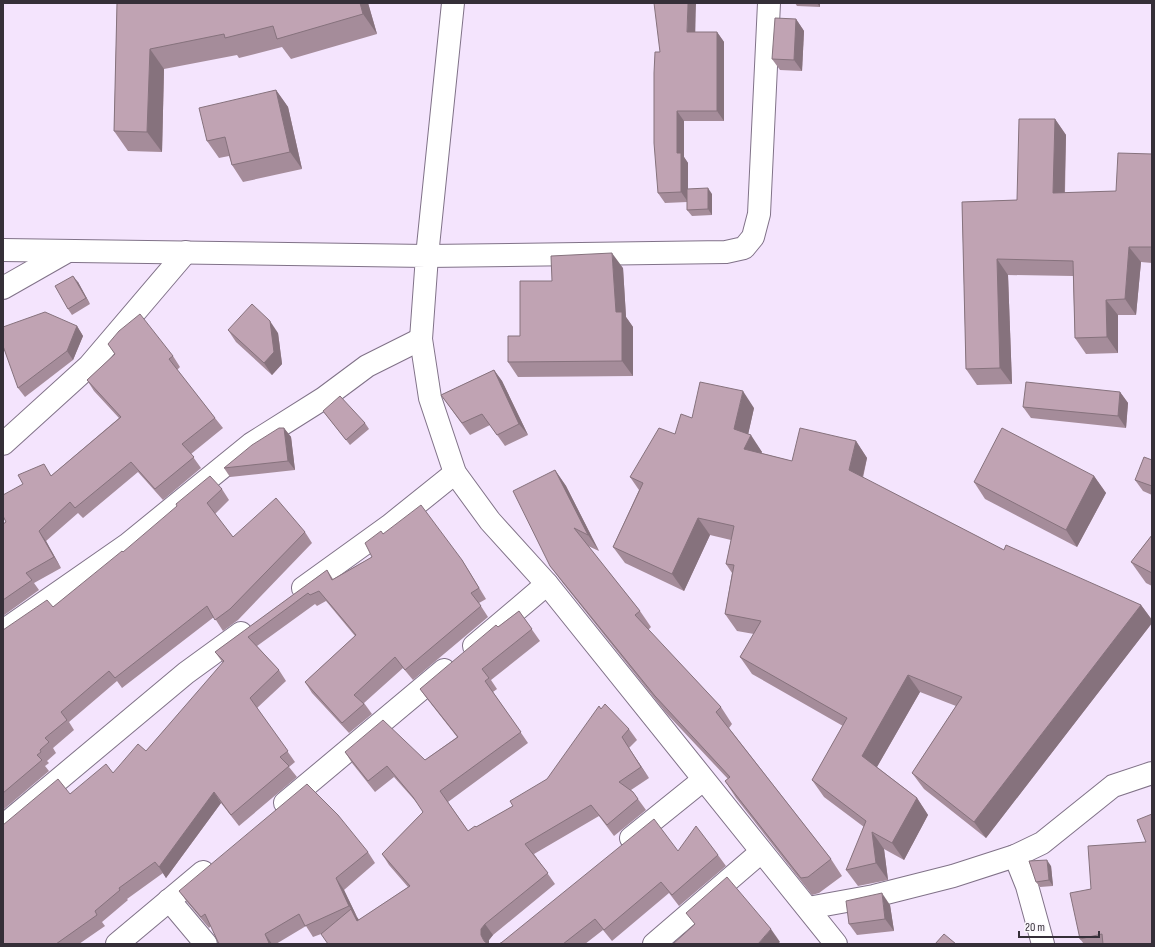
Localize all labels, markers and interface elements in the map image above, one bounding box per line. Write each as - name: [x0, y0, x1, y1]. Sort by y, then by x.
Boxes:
- scale bar: [1019, 913, 1099, 939]
- text: 20 m: [1025, 920, 1045, 935]

